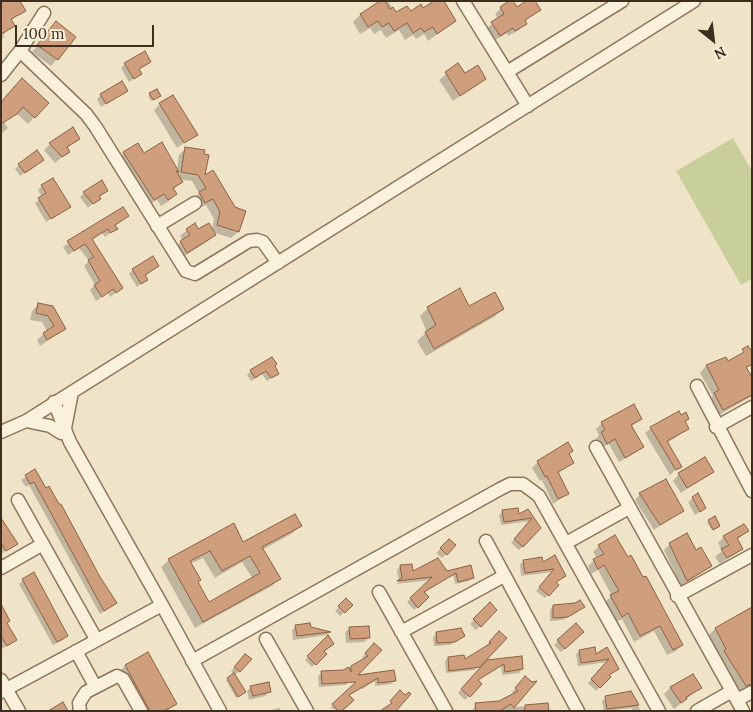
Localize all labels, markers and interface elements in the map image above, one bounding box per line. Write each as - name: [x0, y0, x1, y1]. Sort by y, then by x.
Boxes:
- scale bar: [18, 15, 156, 47]
- north arrow: [688, 15, 738, 65]
- text: 100 m: [23, 24, 64, 43]
- text: N: [711, 43, 729, 64]

